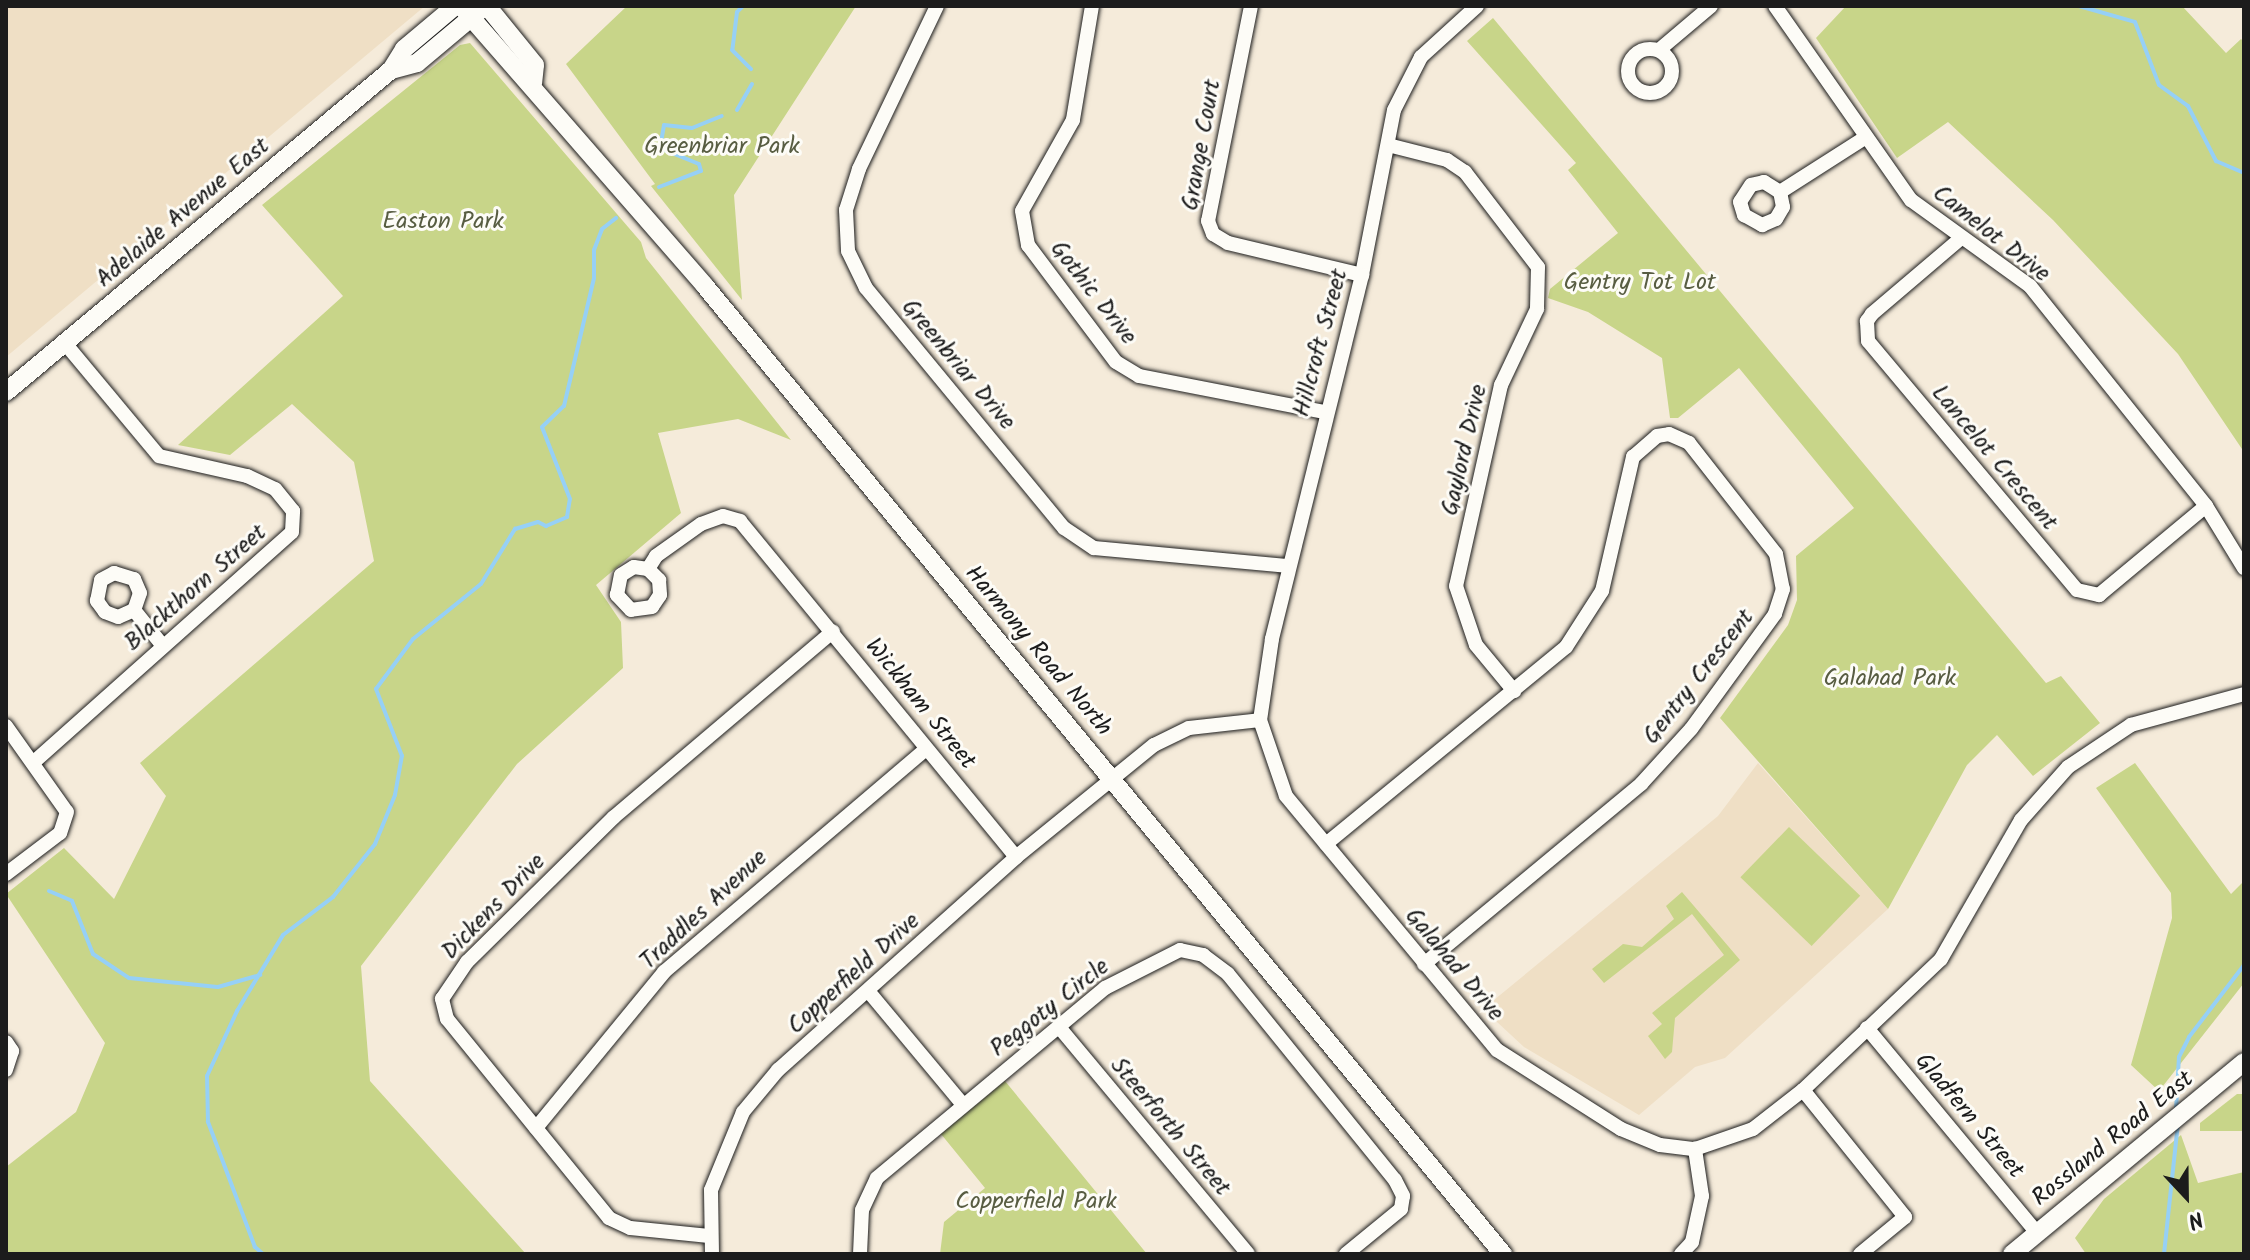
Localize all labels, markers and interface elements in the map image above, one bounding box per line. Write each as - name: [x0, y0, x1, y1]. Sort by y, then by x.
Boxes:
- street label: Grange Court: [1176, 77, 1228, 213]
- street label: Adelaide Avenue East: [90, 132, 276, 294]
- park label: Greenbriar Park: [644, 133, 800, 161]
- street label: Camelot Drive: [1926, 179, 2056, 289]
- park label: Easton Park: [382, 208, 504, 236]
- street label: Gothic Drive: [1044, 235, 1142, 351]
- street label: Hillcroft Street: [1287, 266, 1355, 420]
- park label: Gentry Tot Lot: [1564, 269, 1716, 297]
- street label: Greenbriar Drive: [895, 294, 1021, 436]
- street label: Lancelot Crescent: [1925, 379, 2063, 537]
- street label: Gaylord Drive: [1436, 382, 1494, 518]
- street label: Blackthorn Street: [119, 519, 273, 657]
- street label: Harmony Road North: [958, 560, 1118, 742]
- street label: Gentry Crescent: [1637, 604, 1761, 750]
- street label: Wickham Street: [858, 633, 982, 775]
- park label: Galahad Park: [1824, 665, 1956, 693]
- street label: Traddles Avenue: [635, 844, 773, 976]
- street label: Dickens Drive: [436, 848, 552, 966]
- street label: Galahad Drive: [1398, 903, 1510, 1027]
- street label: Copperfield Drive: [782, 907, 926, 1041]
- street label: Peggoty Circle: [985, 953, 1115, 1063]
- street label: Gladfern Street: [1908, 1047, 2030, 1185]
- street label: Steerforth Street: [1104, 1052, 1236, 1202]
- street label: Rossland Road East: [2026, 1065, 2200, 1213]
- north arrow: [2146, 1156, 2226, 1236]
- park label: Copperfield Park: [955, 1188, 1117, 1216]
- text: N: [2182, 1200, 2208, 1238]

